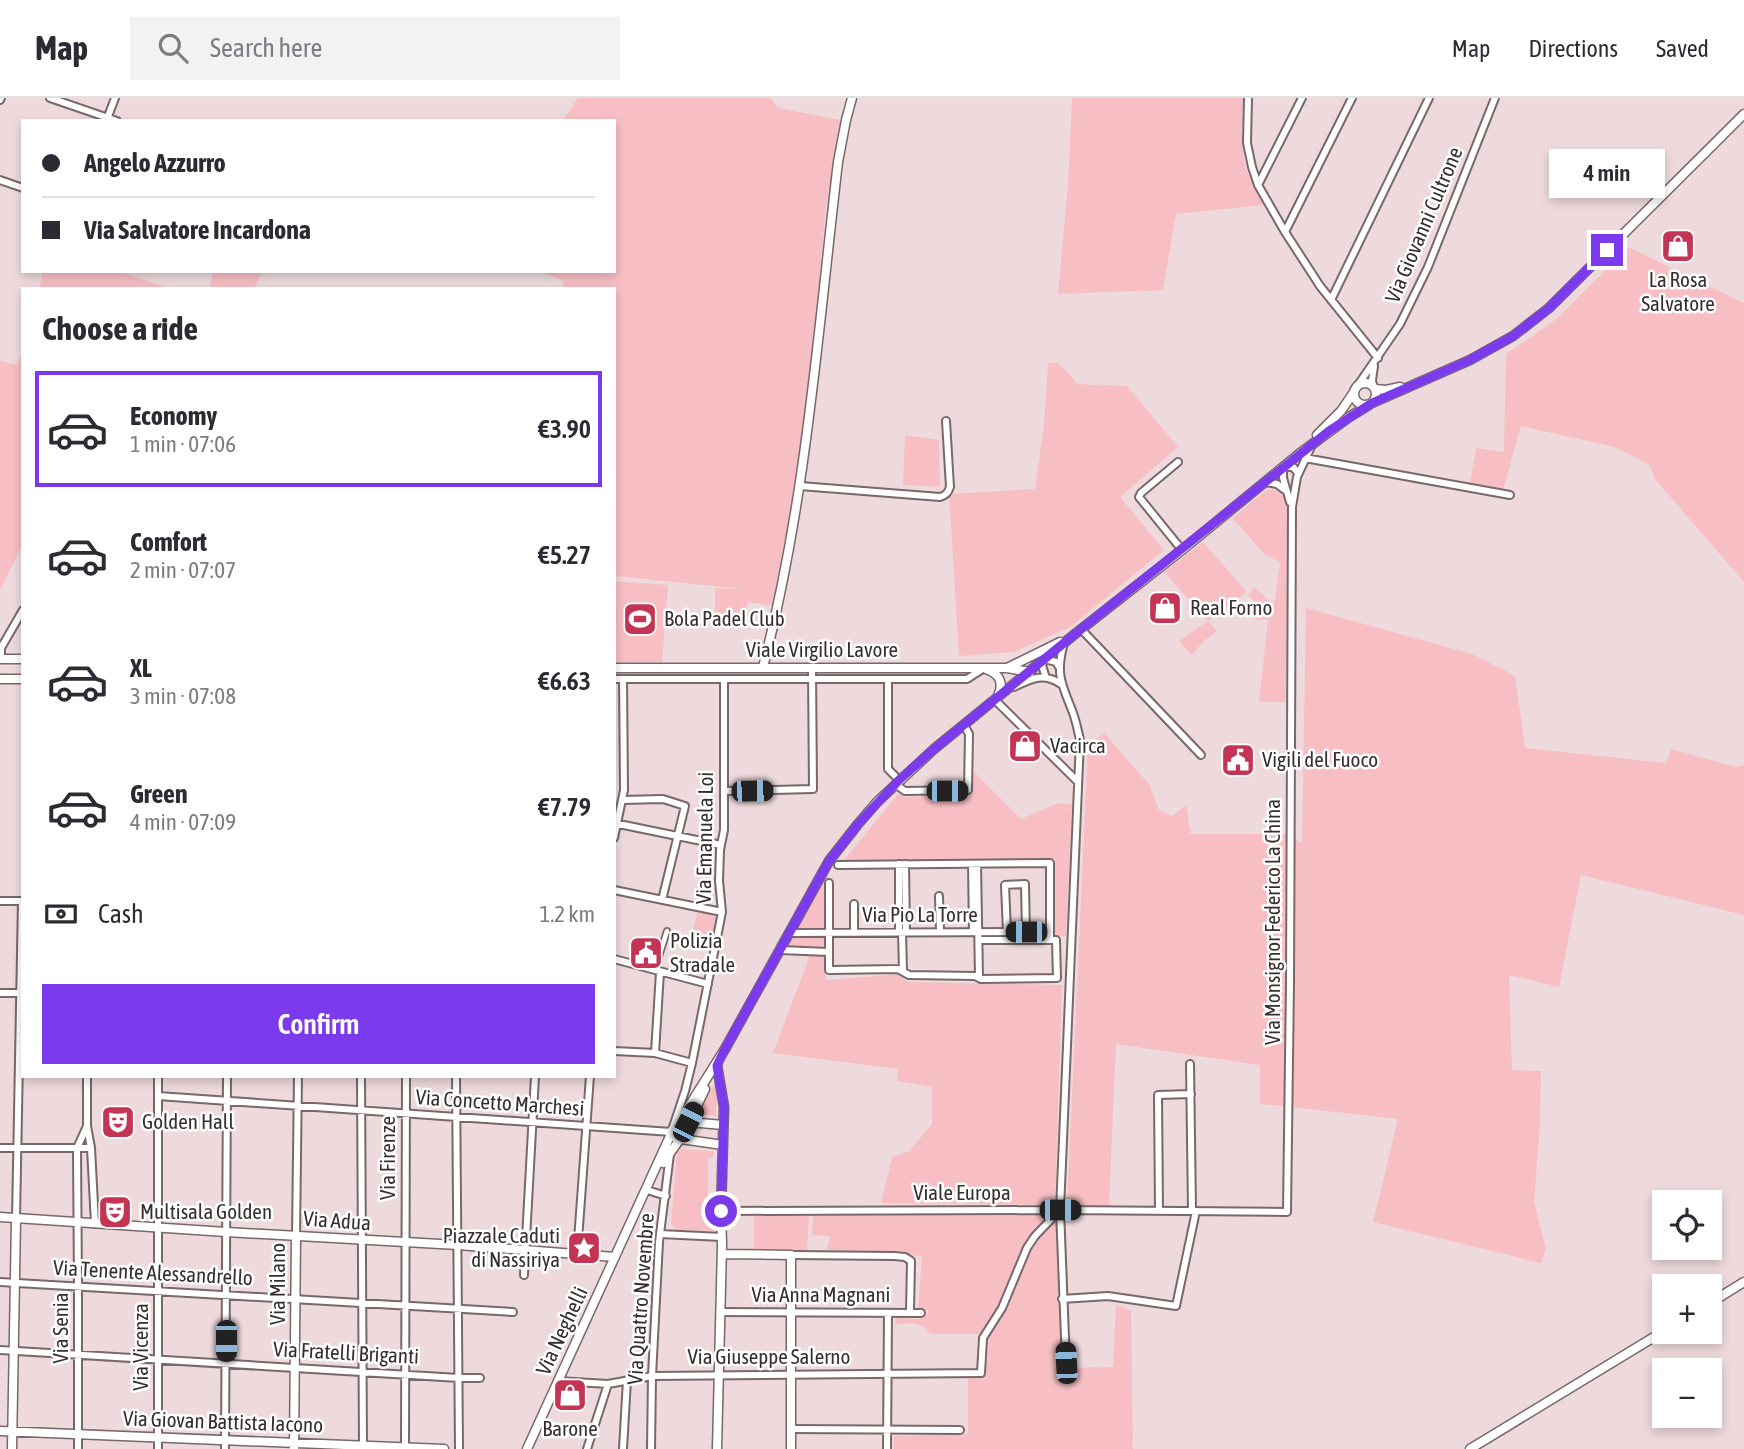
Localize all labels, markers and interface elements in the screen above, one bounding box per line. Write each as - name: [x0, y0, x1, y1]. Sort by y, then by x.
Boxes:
- search box: [130, 17, 620, 80]
- text: Map: [35, 29, 88, 67]
- icon: search: [154, 29, 192, 67]
- text: Search here: [210, 33, 322, 63]
- text: Map: [1452, 35, 1490, 62]
- text: Directions: [1528, 35, 1618, 62]
- text: Saved: [1656, 35, 1709, 62]
- street label: Via Giovanni Cultrone: [1379, 143, 1467, 306]
- text: Angelo Azzurro: [84, 148, 226, 178]
- callout: 4 min: [1549, 149, 1665, 198]
- text: 4 min: [1584, 160, 1630, 186]
- text: Via Salvatore Incardona: [84, 215, 311, 245]
- shop icon: La Rosa Salvatore: [1659, 227, 1697, 265]
- route end: [1591, 234, 1623, 266]
- place label: La Rosa Salvatore: [1641, 267, 1715, 315]
- text: Choose a ride: [42, 310, 198, 347]
- icon: car: [46, 398, 109, 461]
- text: Economy: [130, 401, 217, 431]
- text: €3.90: [538, 414, 591, 444]
- text: 1 min · 07:06: [130, 431, 236, 457]
- icon: car: [46, 524, 109, 587]
- text: Comfort: [130, 527, 207, 557]
- text: €5.27: [538, 540, 591, 570]
- text: 2 min · 07:07: [130, 557, 236, 583]
- shop icon: Real Forno: [1146, 589, 1184, 627]
- place label: Real Forno: [1190, 595, 1272, 619]
- sports icon: Bola Padel Club: [621, 600, 659, 638]
- place label: Bola Padel Club: [664, 606, 785, 630]
- street label: Viale Virgilio Lavore: [746, 637, 898, 661]
- icon: car: [46, 650, 109, 713]
- text: XL: [130, 653, 152, 683]
- text: €6.63: [538, 666, 591, 696]
- text: 3 min · 07:08: [130, 683, 236, 709]
- shop icon: Vacirca: [1006, 727, 1044, 765]
- place label: Vacirca: [1050, 733, 1106, 757]
- public building icon: Vigili del Fuoco: [1219, 741, 1257, 779]
- place label: Vigili del Fuoco: [1262, 747, 1378, 771]
- street label: Via Emanuela Loi: [691, 772, 717, 904]
- icon: car: [46, 776, 109, 839]
- text: Green: [130, 779, 188, 809]
- car: [731, 780, 774, 802]
- car: [927, 781, 969, 802]
- text: €7.79: [538, 792, 591, 822]
- street label: Via Monsignor Federico La China: [1260, 799, 1284, 1045]
- text: 4 min · 07:09: [130, 809, 236, 835]
- icon: cash: [42, 895, 80, 933]
- text: Cash: [98, 899, 144, 929]
- text: 1.2 km: [539, 901, 595, 927]
- street label: Via Pio La Torre: [862, 902, 978, 926]
- car: [1006, 922, 1048, 943]
- place label: Polizia Stradale: [670, 928, 735, 976]
- public building icon: Polizia Stradale: [627, 934, 665, 972]
- button: Confirm: [42, 984, 595, 1064]
- street label: Via Concetto Marchesi: [415, 1084, 585, 1120]
- car: [670, 1099, 707, 1145]
- theatre icon: Golden Hall: [99, 1103, 137, 1141]
- place label: Golden Hall: [142, 1109, 234, 1133]
- street label: Via Firenze: [375, 1116, 399, 1200]
- street label: Viale Europa: [913, 1180, 1011, 1204]
- map controls: [1652, 1190, 1722, 1428]
- button: locate: [1652, 1190, 1722, 1260]
- theatre icon: Multisala Golden: [96, 1193, 134, 1231]
- route start: [705, 1195, 737, 1227]
- place label: Multisala Golden: [140, 1199, 272, 1223]
- car: [1040, 1200, 1082, 1221]
- street label: Via Adua: [302, 1206, 372, 1234]
- street label: Via Quattro Novembre: [622, 1212, 658, 1385]
- place label: Piazzale Caduti di Nassiriya: [443, 1223, 560, 1271]
- place icon: Piazzale Caduti di Nassiriya: [565, 1229, 603, 1267]
- street label: Via Milano: [265, 1243, 289, 1325]
- street label: Via Tenente Alessandrello: [53, 1255, 253, 1289]
- button: +: [1652, 1274, 1722, 1344]
- street label: Via Anna Magnani: [752, 1282, 890, 1306]
- street label: Via Neghelli: [530, 1283, 592, 1378]
- street label: Via Senia: [48, 1293, 72, 1363]
- street label: Via Vicenza: [128, 1303, 152, 1391]
- car: [216, 1320, 237, 1362]
- street label: Via Fratelli Briganti: [273, 1336, 420, 1368]
- car: [1055, 1341, 1078, 1385]
- street label: Via Giuseppe Salerno: [688, 1344, 850, 1368]
- button: −: [1652, 1358, 1722, 1428]
- shop icon: Barone: [551, 1376, 589, 1414]
- street label: Via Giovan Battista Iacono: [123, 1406, 324, 1436]
- place label: Barone: [542, 1416, 598, 1440]

